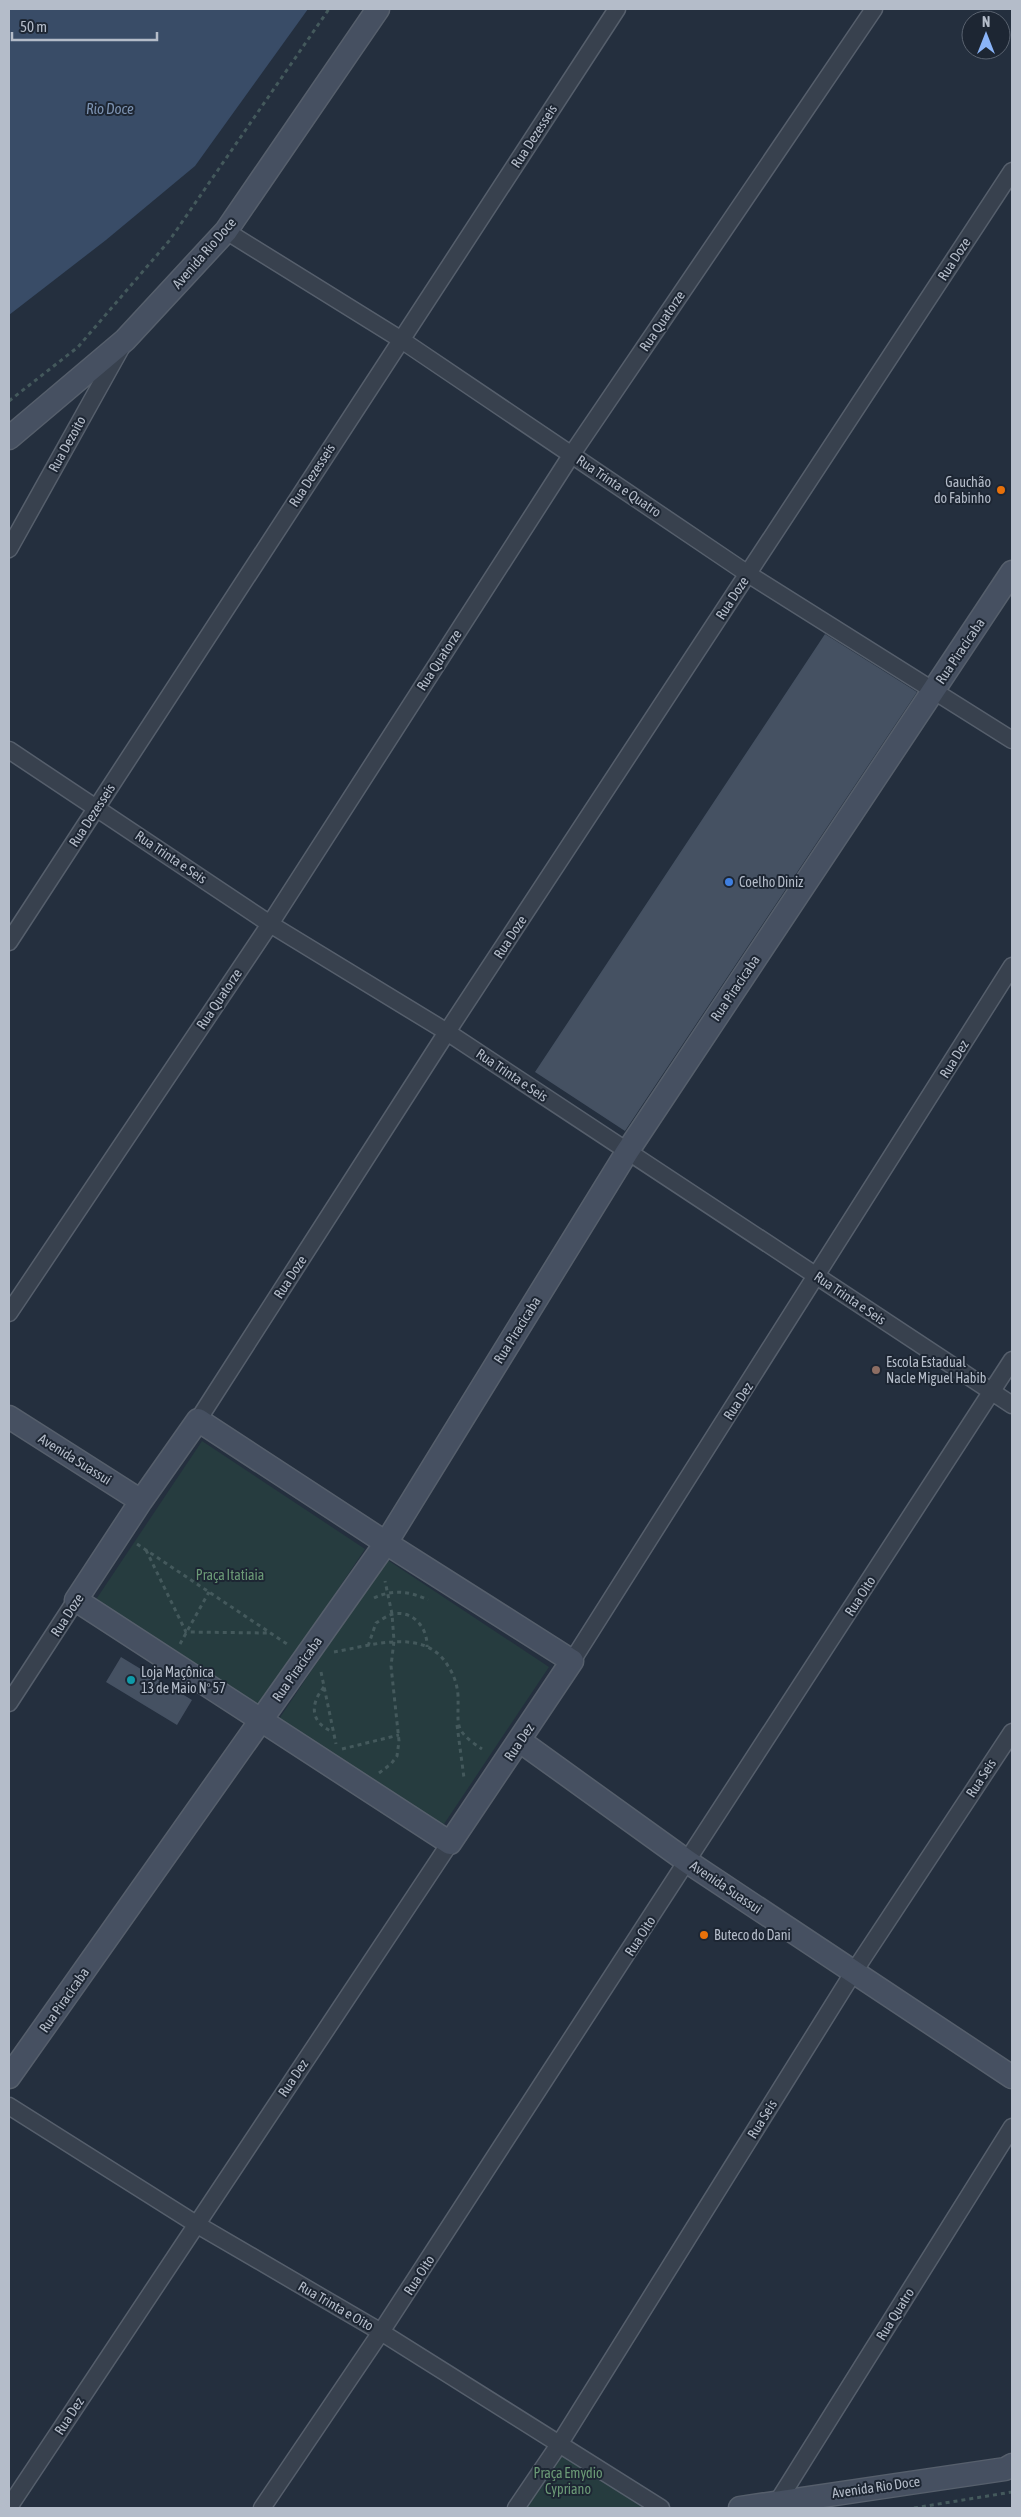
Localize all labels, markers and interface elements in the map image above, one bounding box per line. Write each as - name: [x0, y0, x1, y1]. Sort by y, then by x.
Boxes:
- scale bar: [12, 10, 158, 42]
- north arrow: [961, 10, 1011, 60]
- text: N: [982, 14, 990, 30]
- text: 50 m: [20, 18, 47, 35]
- water label: Rio Doce: [86, 100, 134, 117]
- street label: Rua Dezesseis: [508, 101, 560, 171]
- street label: Avenida Rio Doce: [169, 214, 239, 292]
- street label: Rua Doze: [934, 235, 974, 283]
- street label: Rua Quatorze: [636, 288, 688, 354]
- street label: Rua Dezoito: [45, 413, 89, 475]
- street label: Rua Dezesseis: [286, 440, 338, 510]
- street label: Rua Trinta e Quatro: [574, 452, 664, 520]
- place label: Gauchão do Fabinho: [934, 474, 991, 506]
- marker: Gauchão do Fabinho: [995, 484, 1007, 496]
- street label: Rua Doze: [712, 574, 752, 622]
- street label: Rua Piracicaba: [932, 615, 988, 687]
- street label: Rua Quatorze: [413, 626, 465, 694]
- street label: Rua Dezesseis: [66, 780, 118, 850]
- street label: Rua Trinta e Seis: [132, 827, 210, 887]
- place label: Coelho Diniz: [739, 874, 803, 890]
- marker: Coelho Diniz: [723, 876, 735, 888]
- street label: Rua Doze: [490, 913, 530, 961]
- street label: Rua Piracicaba: [707, 952, 763, 1024]
- street label: Rua Quatorze: [193, 966, 245, 1032]
- street label: Rua Dez: [936, 1037, 972, 1081]
- street label: Rua Trinta e Seis: [473, 1045, 551, 1105]
- street label: Rua Doze: [270, 1253, 310, 1301]
- street label: Rua Trinta e Seis: [811, 1268, 889, 1328]
- street label: Rua Piracicaba: [490, 1294, 544, 1366]
- place label: Escola Estadual Nacle Miguel Habib: [886, 1354, 987, 1386]
- marker: Escola Estadual Nacle Miguel Habib: [870, 1364, 882, 1376]
- street label: Rua Dez: [720, 1379, 756, 1423]
- street label: Avenida Suassui: [36, 1430, 114, 1488]
- park label: Praça Itatiaia: [196, 1567, 264, 1583]
- street label: Rua Oito: [841, 1573, 879, 1619]
- street label: Rua Doze: [47, 1591, 87, 1639]
- street label: Rua Piracicaba: [269, 1633, 325, 1705]
- place label: Loja Maçônica 13 de Maio Nº 57: [141, 1664, 226, 1696]
- marker: Loja Maçônica 13 de Maio Nº 57: [125, 1674, 137, 1686]
- street label: Rua Dez: [501, 1720, 537, 1764]
- street label: Rua Seis: [963, 1756, 999, 1800]
- street label: Avenida Suassui: [687, 1857, 765, 1917]
- street label: Rua Oito: [621, 1913, 659, 1959]
- place label: Buteco do Dani: [714, 1927, 791, 1943]
- marker: Buteco do Dani: [698, 1929, 710, 1941]
- street label: Rua Piracicaba: [36, 1964, 92, 2036]
- street label: Rua Dez: [275, 2056, 311, 2100]
- street label: Rua Seis: [744, 2097, 780, 2141]
- street label: Rua Oito: [400, 2252, 438, 2298]
- street label: Rua Trinta e Oito: [296, 2278, 376, 2334]
- street label: Rua Quatro: [873, 2285, 917, 2343]
- street label: Rua Dez: [51, 2394, 87, 2438]
- park label: Praça Emydio Cypriano: [534, 2465, 602, 2497]
- street label: Avenida Rio Doce: [831, 2473, 921, 2501]

